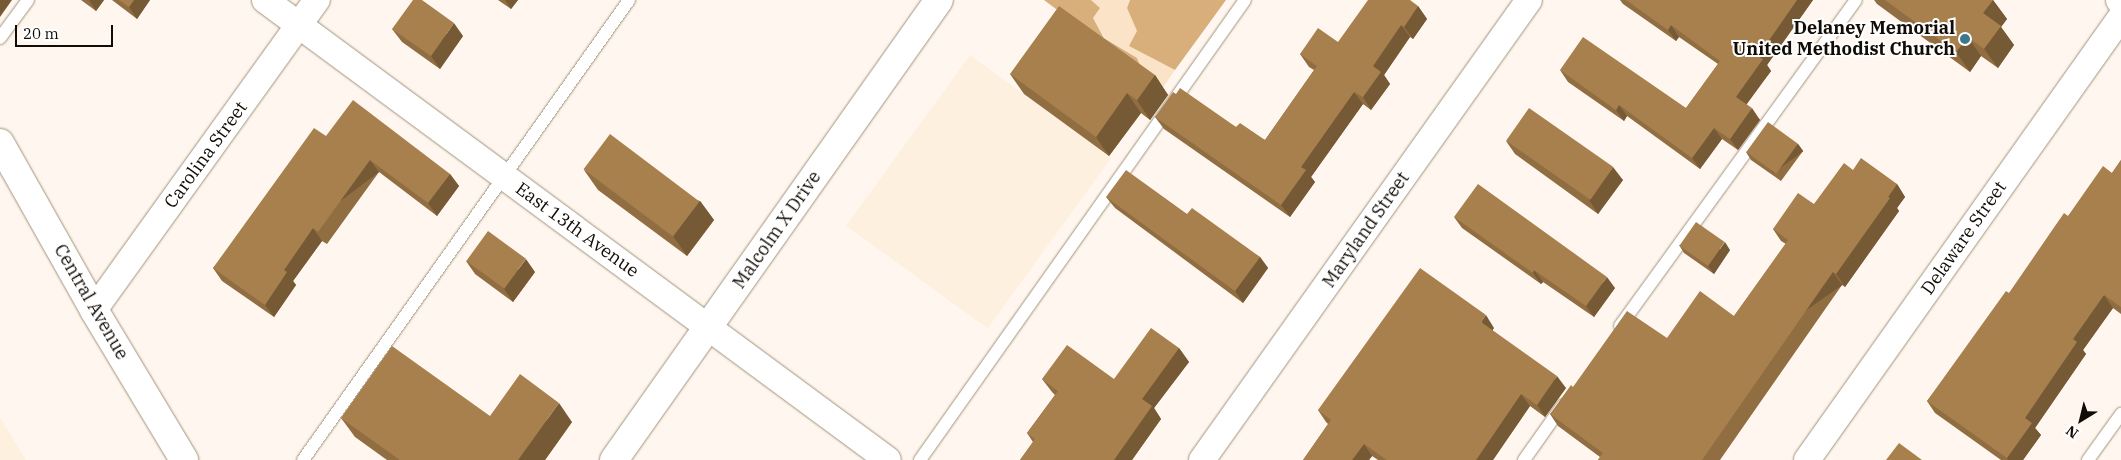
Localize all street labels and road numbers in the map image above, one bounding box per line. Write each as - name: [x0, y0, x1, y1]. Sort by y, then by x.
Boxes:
- street label: Carolina Street: [160, 97, 252, 213]
- street label: Malcolm X Drive: [728, 167, 826, 293]
- street label: Maryland Street: [1318, 168, 1414, 292]
- street label: Delaware Street: [1917, 177, 2011, 299]
- street label: East 13th Avenue: [511, 178, 643, 282]
- street label: Central Avenue: [49, 240, 133, 364]

